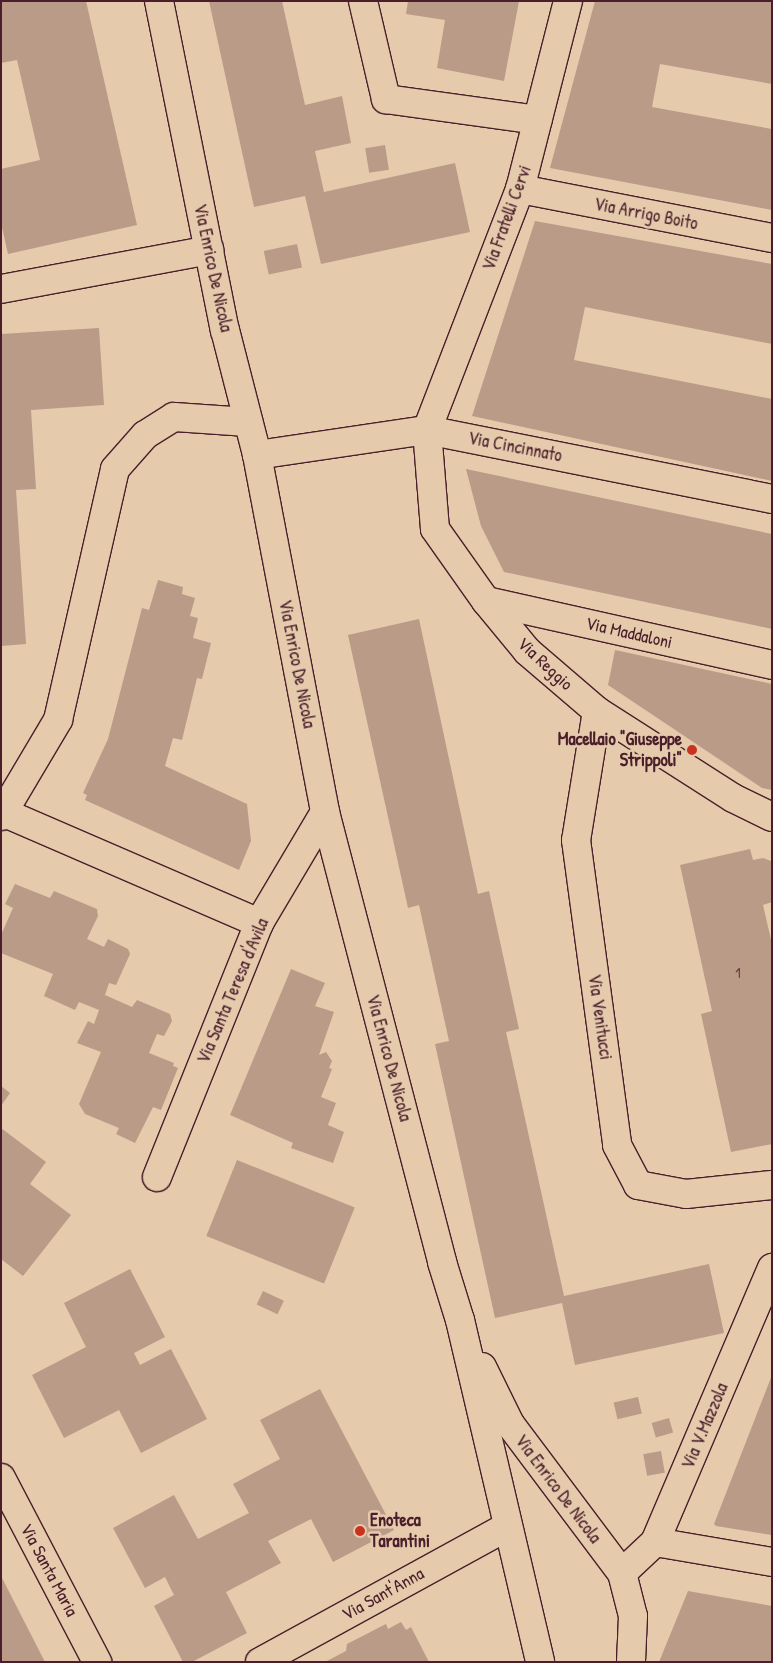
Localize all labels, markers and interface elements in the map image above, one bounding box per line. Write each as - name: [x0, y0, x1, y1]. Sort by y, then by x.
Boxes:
- street label: Via Fratelli Cervi: [478, 162, 536, 274]
- street label: Via Arrigo Boito: [592, 193, 700, 235]
- street label: Via Enrico De Nicola: [189, 202, 237, 334]
- street label: Via Cincinnato: [466, 427, 564, 467]
- street label: Via Enrico De Nicola: [274, 598, 320, 730]
- street label: Via Maddaloni: [583, 613, 675, 653]
- street label: Via Reggio: [513, 633, 577, 695]
- place label: Macellaio "Giuseppe Strippoli": [558, 729, 682, 772]
- marker: Macellaio "Giuseppe Strippoli": [686, 744, 698, 756]
- street label: Via Santa Teresa d'Avila: [193, 915, 273, 1067]
- house number: 1: [735, 964, 741, 982]
- street label: Via Venitucci: [583, 973, 617, 1061]
- street label: Via Enrico De Nicola: [362, 992, 416, 1124]
- street label: Via V.Mazzola: [677, 1380, 733, 1472]
- street label: Via Enrico De Nicola: [510, 1430, 606, 1548]
- place label: Enoteca Tarantini: [370, 1510, 430, 1552]
- street label: Via Santa Maria: [16, 1520, 82, 1620]
- marker: Enoteca Tarantini: [354, 1525, 366, 1537]
- street label: Via Sant'Anna: [338, 1563, 428, 1625]

